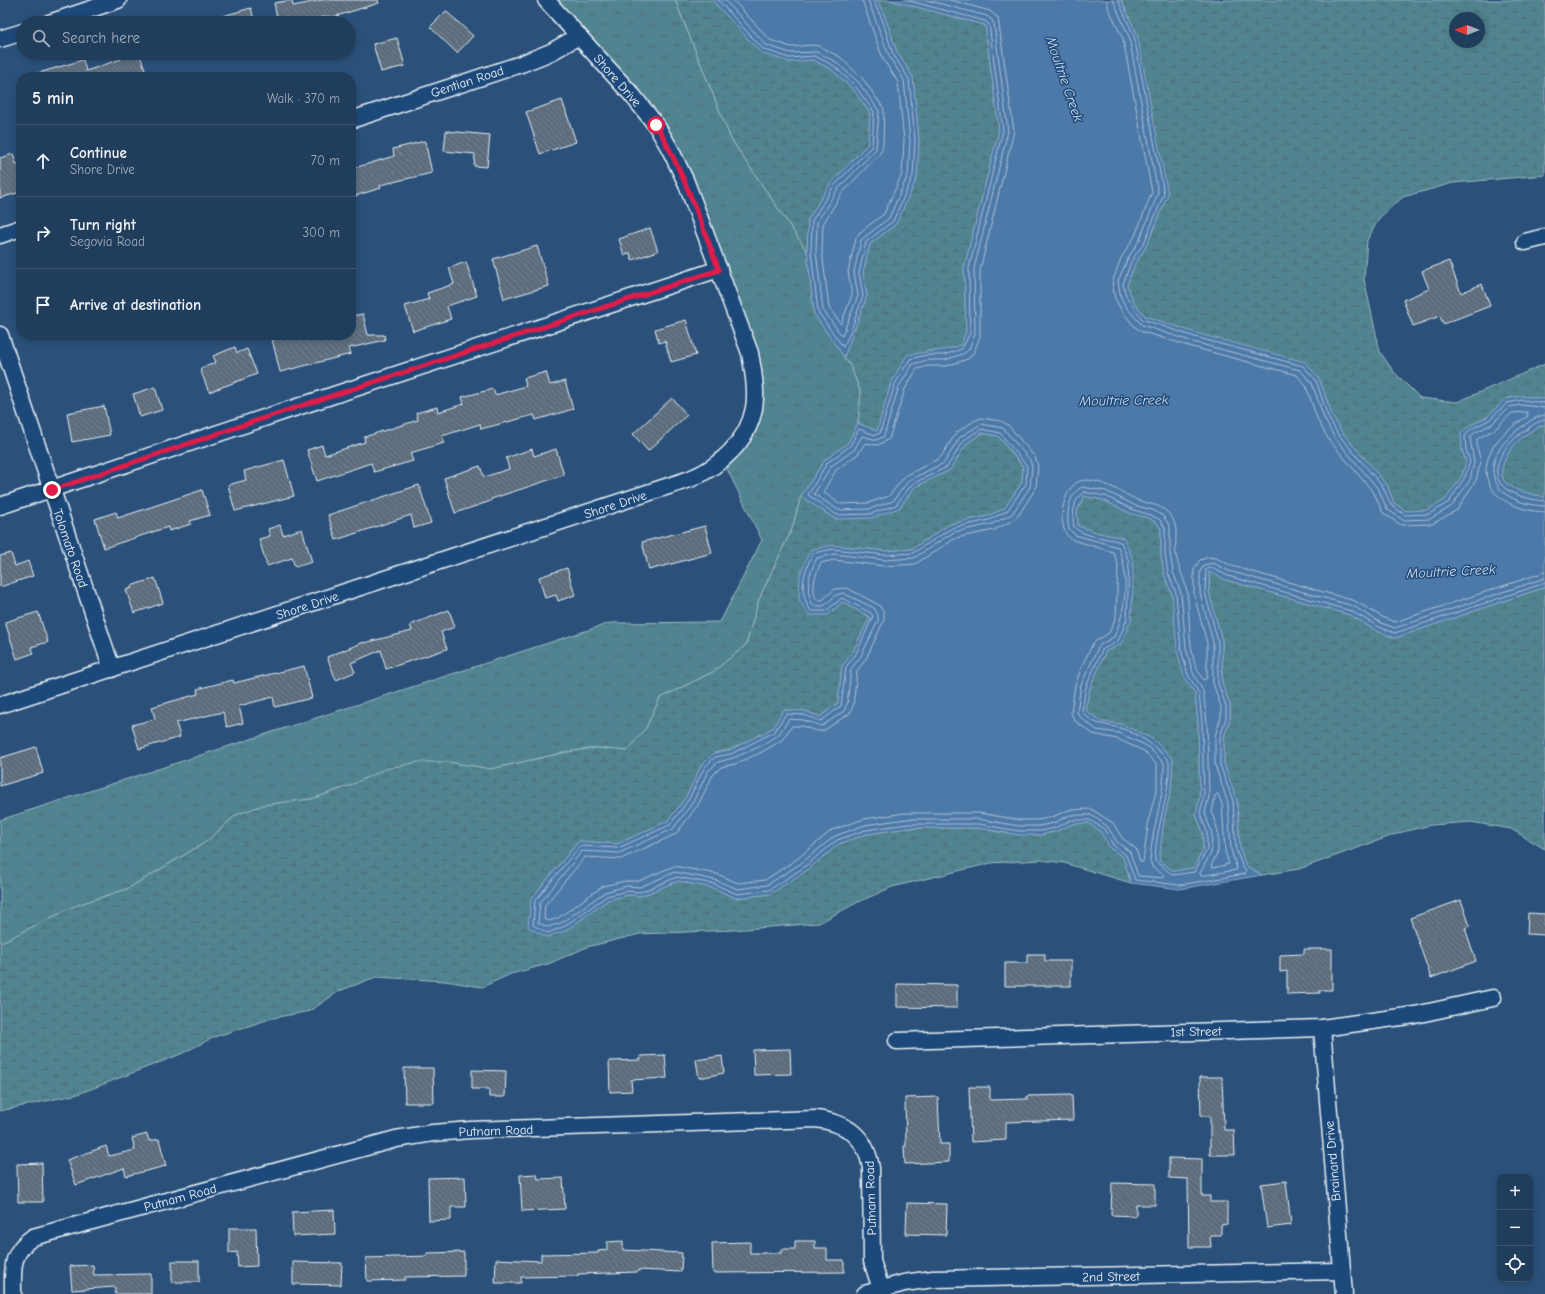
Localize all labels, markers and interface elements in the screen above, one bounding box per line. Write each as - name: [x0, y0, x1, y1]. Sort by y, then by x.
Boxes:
- north arrow: [1449, 12, 1485, 48]
- search box: [16, 16, 356, 60]
- icon: search: [30, 27, 52, 49]
- text: Search here: [62, 29, 140, 47]
- water label: Moultrie Creek: [1042, 33, 1087, 124]
- street label: Shore Drive: [591, 51, 645, 110]
- street label: Gentian Road: [429, 63, 506, 100]
- text: 5 min: [32, 89, 74, 108]
- text: Walk · 370 m: [267, 91, 340, 106]
- route start: [647, 116, 665, 134]
- text: Continue: [70, 144, 127, 162]
- icon: ahead: [32, 150, 54, 172]
- text: 70 m: [311, 153, 340, 168]
- text: Shore Drive: [70, 162, 135, 177]
- text: Turn right: [70, 216, 136, 234]
- icon: right: [32, 222, 54, 244]
- text: 300 m: [302, 225, 340, 240]
- text: Segovia Road: [70, 234, 145, 249]
- icon: arrive: [32, 294, 54, 316]
- text: Arrive at destination: [70, 296, 201, 314]
- water label: Moultrie Creek: [1078, 391, 1169, 410]
- route end: [43, 481, 61, 499]
- street label: Shore Drive: [582, 487, 649, 522]
- street label: Tolomato Road: [50, 507, 91, 589]
- water label: Moultrie Creek: [1405, 561, 1496, 582]
- street label: Shore Drive: [274, 588, 341, 623]
- street label: 1st Street: [1170, 1024, 1223, 1039]
- street label: Brainard Drive: [1321, 1120, 1343, 1202]
- street label: Putnam Road: [458, 1122, 534, 1139]
- street label: Putnam Road: [862, 1160, 879, 1236]
- map controls: [1497, 1174, 1533, 1282]
- button: +: [1497, 1174, 1533, 1210]
- street label: Putnam Road: [142, 1181, 218, 1214]
- button: −: [1497, 1210, 1533, 1246]
- button: locate: [1497, 1246, 1533, 1282]
- street label: 2nd Street: [1082, 1268, 1141, 1285]

